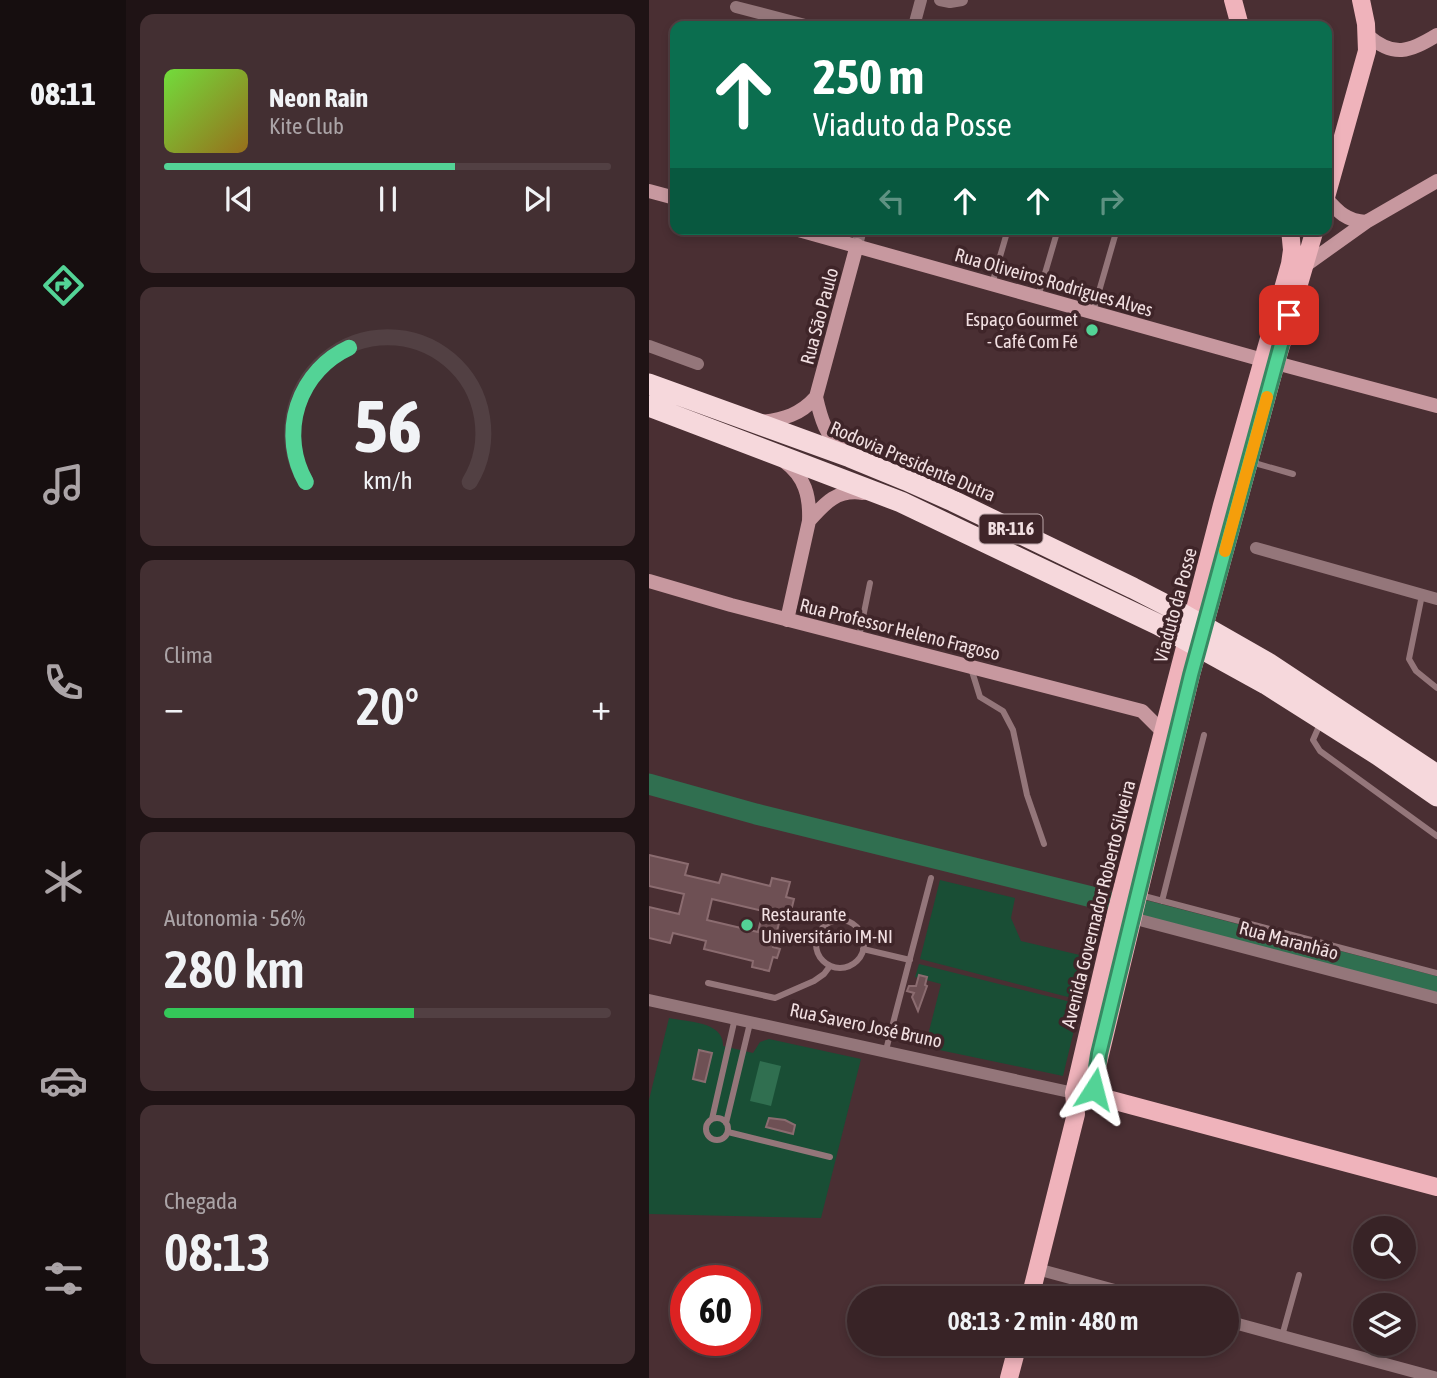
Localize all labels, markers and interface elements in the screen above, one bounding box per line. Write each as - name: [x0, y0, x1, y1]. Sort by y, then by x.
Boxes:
- text: 250 m: [813, 48, 924, 104]
- icon: ahead: [698, 49, 789, 140]
- text: 08:11: [30, 75, 96, 112]
- text: Neon Rain: [269, 83, 368, 113]
- text: Viaduto da Posse: [813, 106, 1012, 143]
- text: Kite Club: [269, 113, 344, 139]
- icon: previous: [220, 180, 258, 218]
- icon: pause: [369, 180, 407, 218]
- icon: next: [518, 180, 556, 218]
- icon: left: [873, 182, 911, 220]
- icon: ahead: [946, 182, 984, 220]
- icon: ahead: [1019, 182, 1057, 220]
- icon: right: [1092, 182, 1130, 220]
- street label: Rua Oliveiros Rodrigues Alves: [952, 243, 1156, 321]
- icon: directions: [39, 261, 88, 310]
- street label: Rua São Paulo: [796, 265, 842, 367]
- pin: [1259, 285, 1319, 345]
- icon: arrive: [1270, 296, 1308, 334]
- place label: Espaço Gourmet - Café Com Fé: [965, 308, 1078, 352]
- marker: Espaço Gourmet - Café Com Fé: [1084, 322, 1100, 338]
- text: 56: [353, 385, 422, 468]
- street label: Rodovia Presidente Dutra: [827, 416, 999, 506]
- icon: music: [39, 460, 88, 509]
- text: km/h: [363, 466, 412, 494]
- road number: BR-116: [979, 514, 1043, 544]
- street label: Viaduto da Posse: [1149, 545, 1201, 665]
- street label: Rua Professor Heleno Fragoso: [797, 593, 1003, 665]
- text: Clima: [164, 642, 213, 668]
- icon: phone: [39, 658, 88, 707]
- text: 20°: [356, 676, 419, 736]
- text: −: [164, 685, 184, 728]
- text: +: [591, 685, 611, 728]
- street label: Avenida Governador Roberto Silveira: [1057, 778, 1139, 1030]
- icon: climate: [39, 857, 88, 906]
- place label: Restaurante Universitário IM-NI: [761, 903, 893, 947]
- text: Autonomia · 56%: [164, 905, 305, 931]
- street label: Rua Maranhão: [1237, 916, 1341, 964]
- marker: Restaurante Universitário IM-NI: [739, 917, 755, 933]
- text: 280 km: [164, 939, 305, 999]
- street label: Rua Savero José Bruno: [788, 998, 944, 1052]
- position arrow: [1057, 1052, 1131, 1126]
- icon: car: [39, 1056, 88, 1105]
- text: Chegada: [164, 1188, 238, 1214]
- map controls: [1353, 1216, 1416, 1356]
- button: search: [1353, 1216, 1416, 1279]
- text: 08:13: [164, 1222, 271, 1282]
- icon: filters: [39, 1254, 88, 1303]
- speed limit sign: 60: [670, 1265, 761, 1356]
- button: layers: [1353, 1293, 1416, 1356]
- text: 08:13 · 2 min · 480 m: [948, 1306, 1138, 1336]

